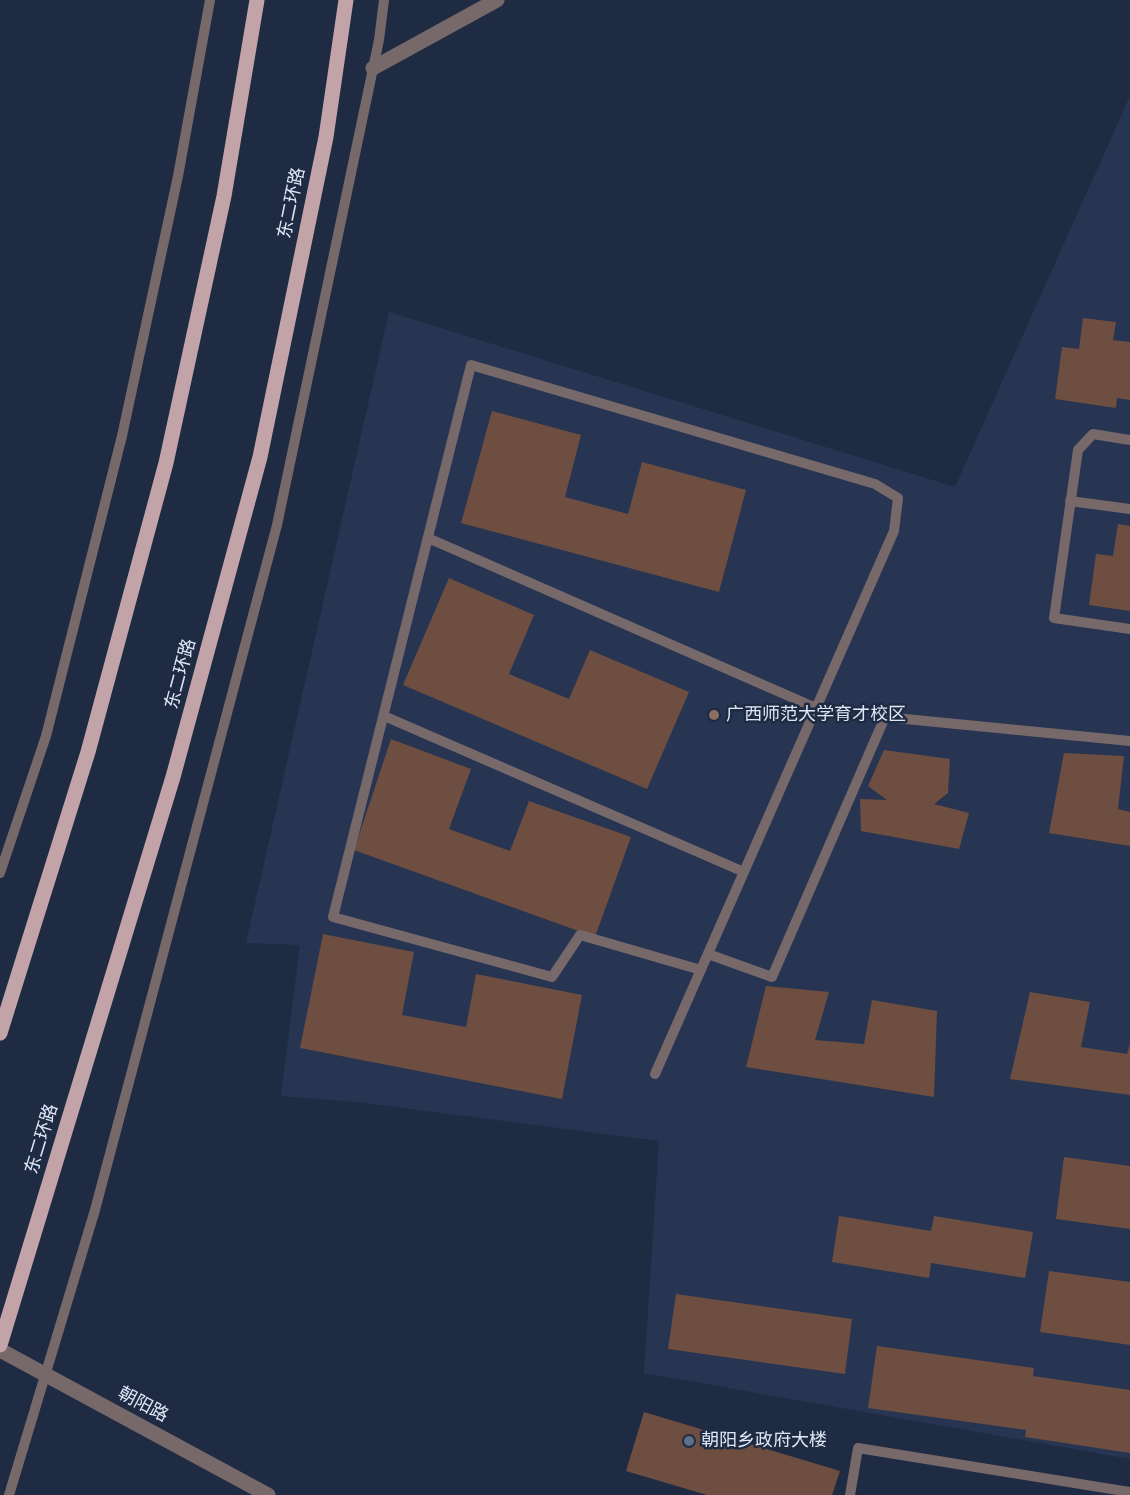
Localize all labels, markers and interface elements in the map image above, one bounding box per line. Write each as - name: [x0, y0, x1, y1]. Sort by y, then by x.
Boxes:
- street label: 东二环路: [274, 166, 310, 240]
- street label: 东二环路: [161, 636, 201, 712]
- place label: 广西师范大学育才校区: [726, 704, 906, 726]
- marker: 广西师范大学育才校区: [707, 708, 721, 722]
- street label: 东二环路: [21, 1101, 63, 1177]
- street label: 朝阳路: [114, 1383, 172, 1427]
- place label: 朝阳乡政府大楼: [701, 1430, 827, 1452]
- marker: 朝阳乡政府大楼: [682, 1434, 696, 1448]

